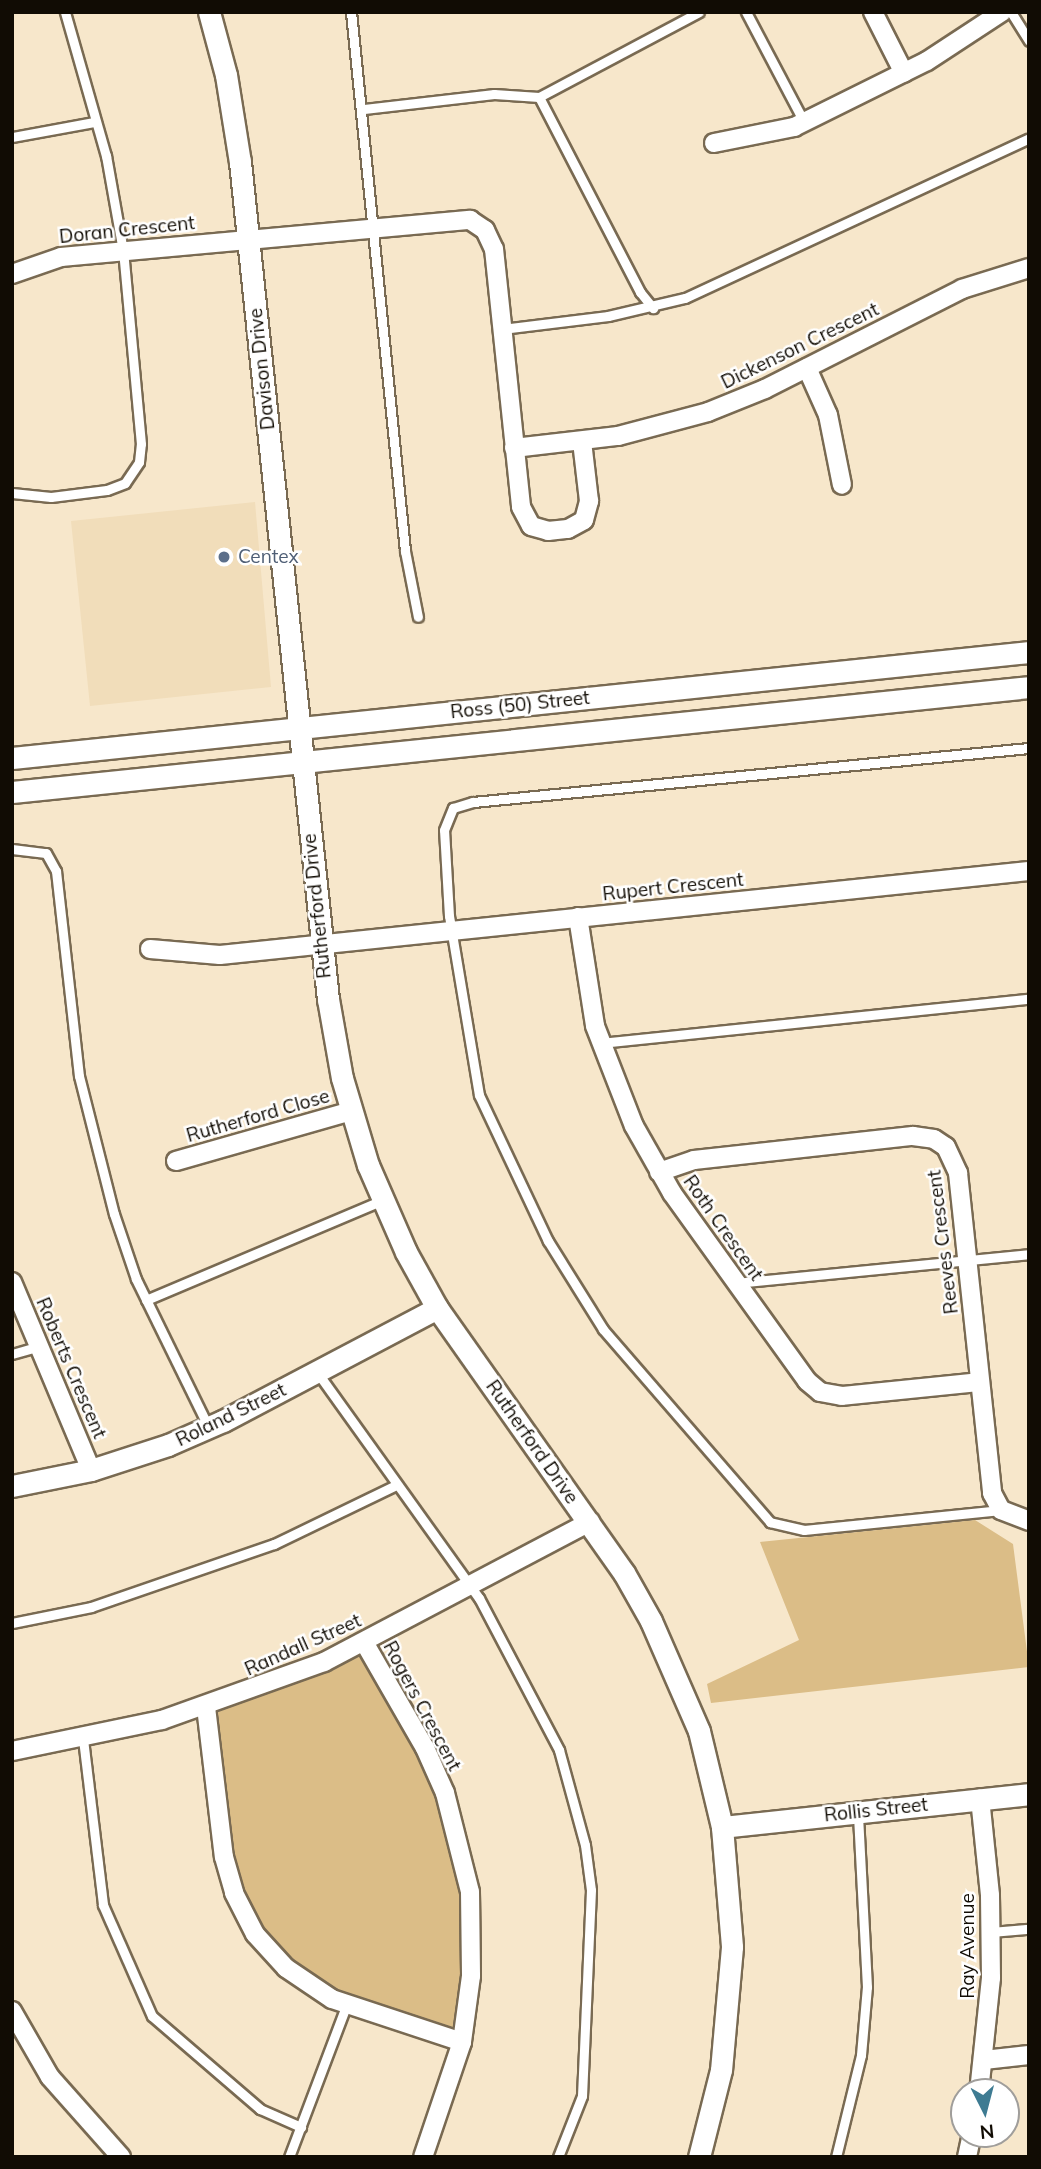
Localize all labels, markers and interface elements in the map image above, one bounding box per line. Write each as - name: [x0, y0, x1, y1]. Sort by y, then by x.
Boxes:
- street label: Doran Crescent: [58, 212, 196, 248]
- street label: Dickenson Crescent: [718, 298, 882, 394]
- street label: Davison Drive: [244, 307, 280, 431]
- place label: Centex: [238, 546, 299, 568]
- marker: Centex: [216, 549, 232, 565]
- street label: Ross (50) Street: [449, 686, 591, 724]
- street label: Rutherford Drive: [298, 832, 336, 980]
- street label: Rupert Crescent: [601, 868, 745, 906]
- street label: Rutherford Close: [184, 1085, 332, 1147]
- street label: Reeves Crescent: [923, 1169, 963, 1315]
- street label: Roth Crescent: [678, 1171, 768, 1285]
- street label: Roberts Crescent: [31, 1294, 111, 1442]
- street label: Rutherford Drive: [481, 1376, 583, 1508]
- street label: Roland Street: [172, 1379, 290, 1451]
- street label: Randall Street: [241, 1609, 365, 1681]
- street label: Rogers Crescent: [378, 1637, 466, 1775]
- street label: Rollis Street: [823, 1793, 929, 1827]
- street label: Ray Avenue: [957, 1893, 979, 1999]
- north arrow: [950, 2078, 1020, 2148]
- text: N: [979, 2119, 995, 2145]

